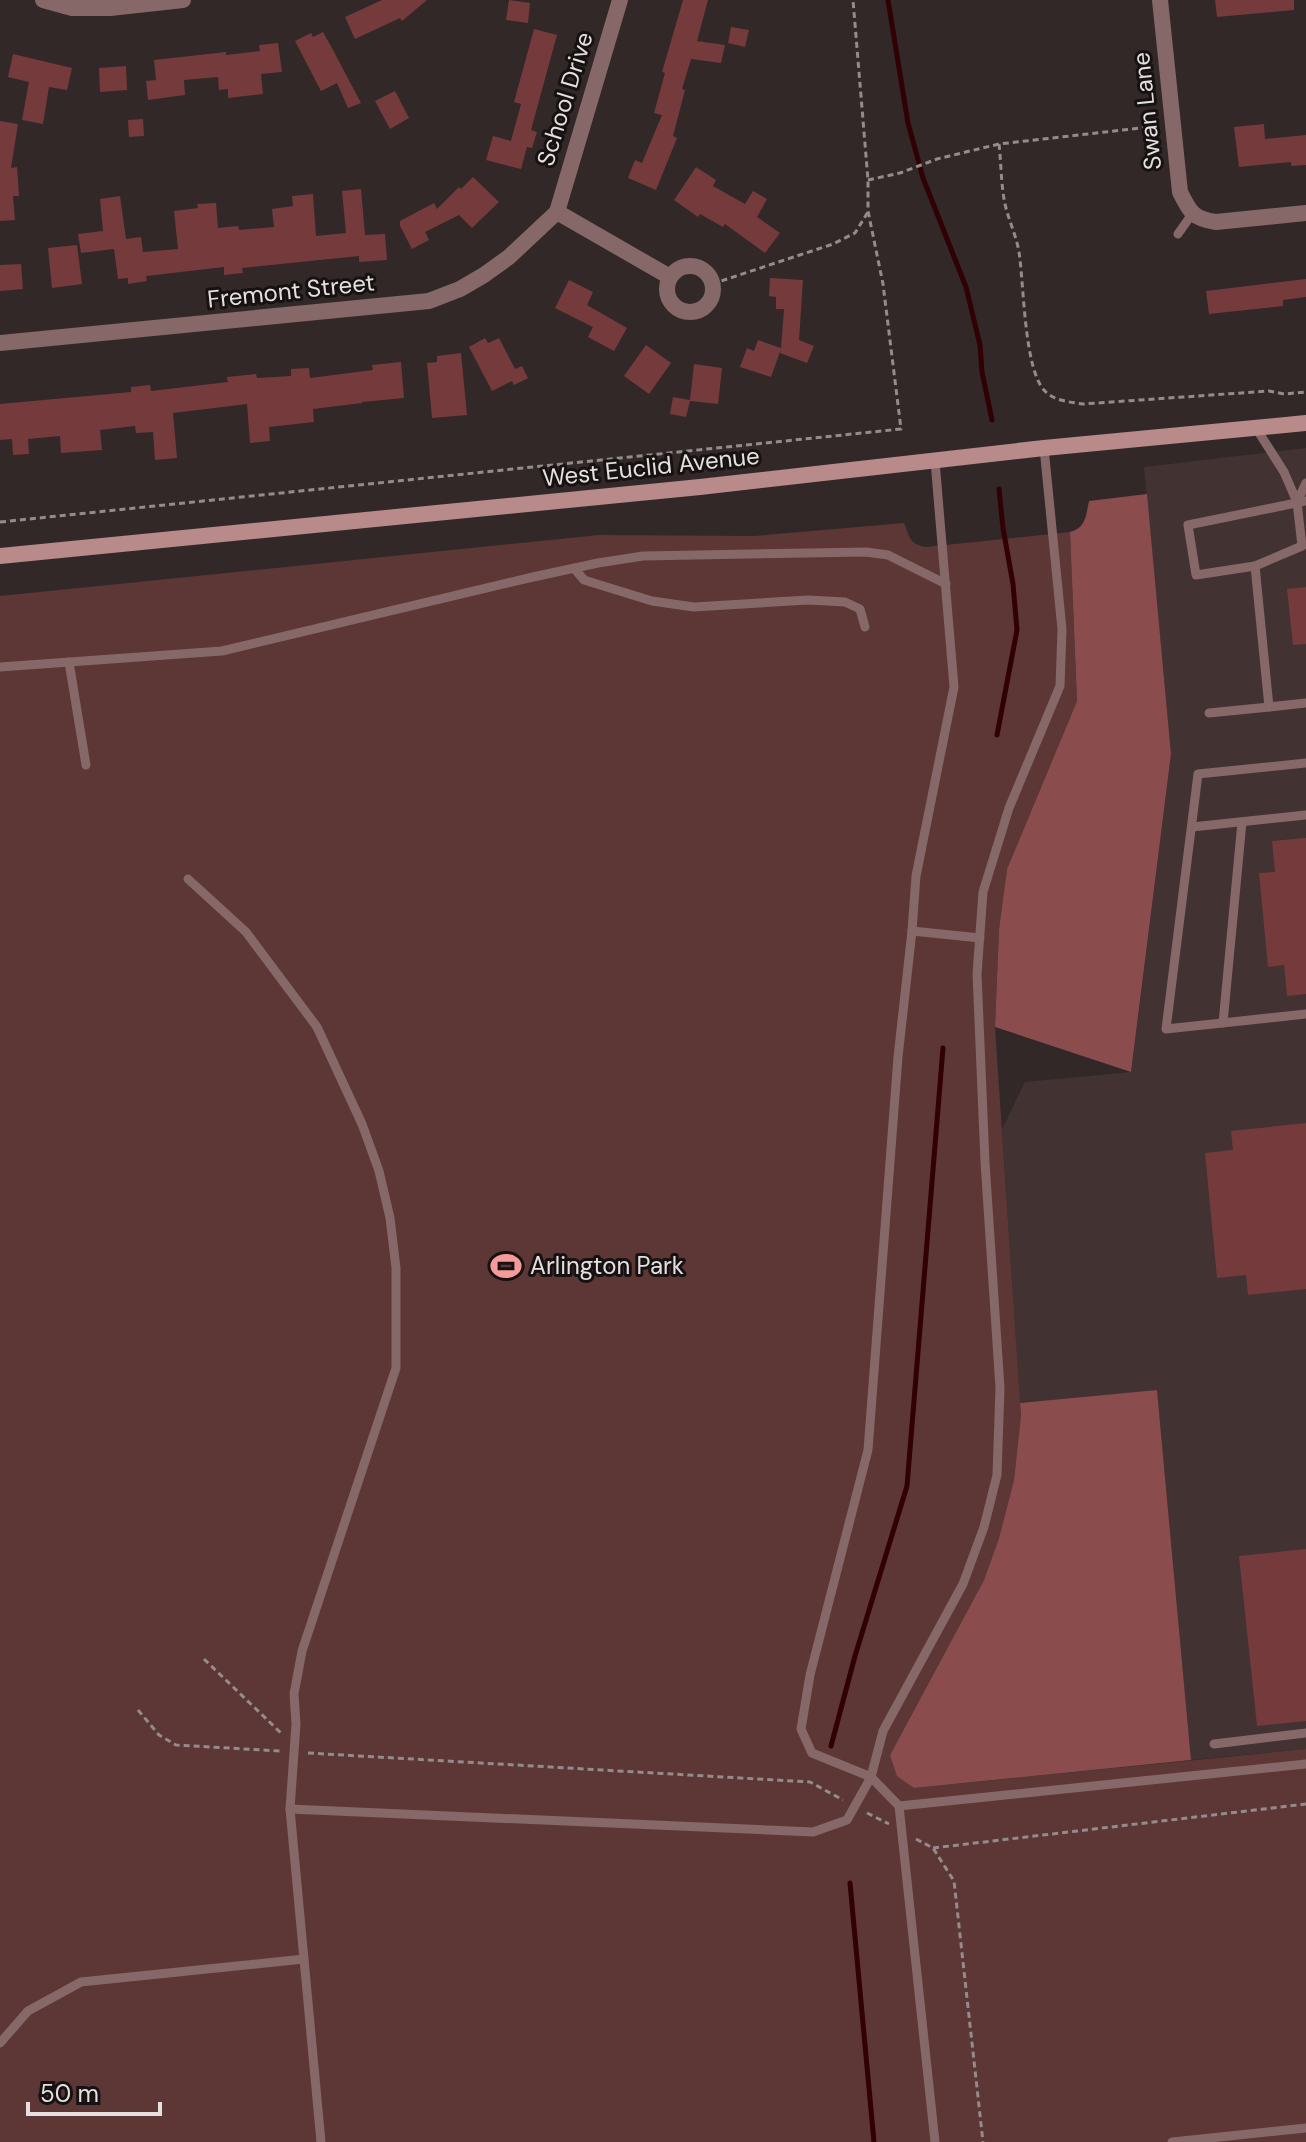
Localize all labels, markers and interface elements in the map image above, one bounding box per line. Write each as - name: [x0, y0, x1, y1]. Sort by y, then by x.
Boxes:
- street label: School Drive: [529, 28, 600, 170]
- street label: Swan Lane: [1125, 51, 1168, 171]
- street label: Fremont Street: [206, 266, 376, 315]
- street label: West Euclid Avenue: [541, 440, 761, 493]
- sports icon: Arlington Park: [489, 1249, 523, 1283]
- place label: Arlington Park: [530, 1250, 684, 1281]
- scale bar: [28, 2066, 160, 2116]
- text: 50 m: [40, 2078, 99, 2109]

